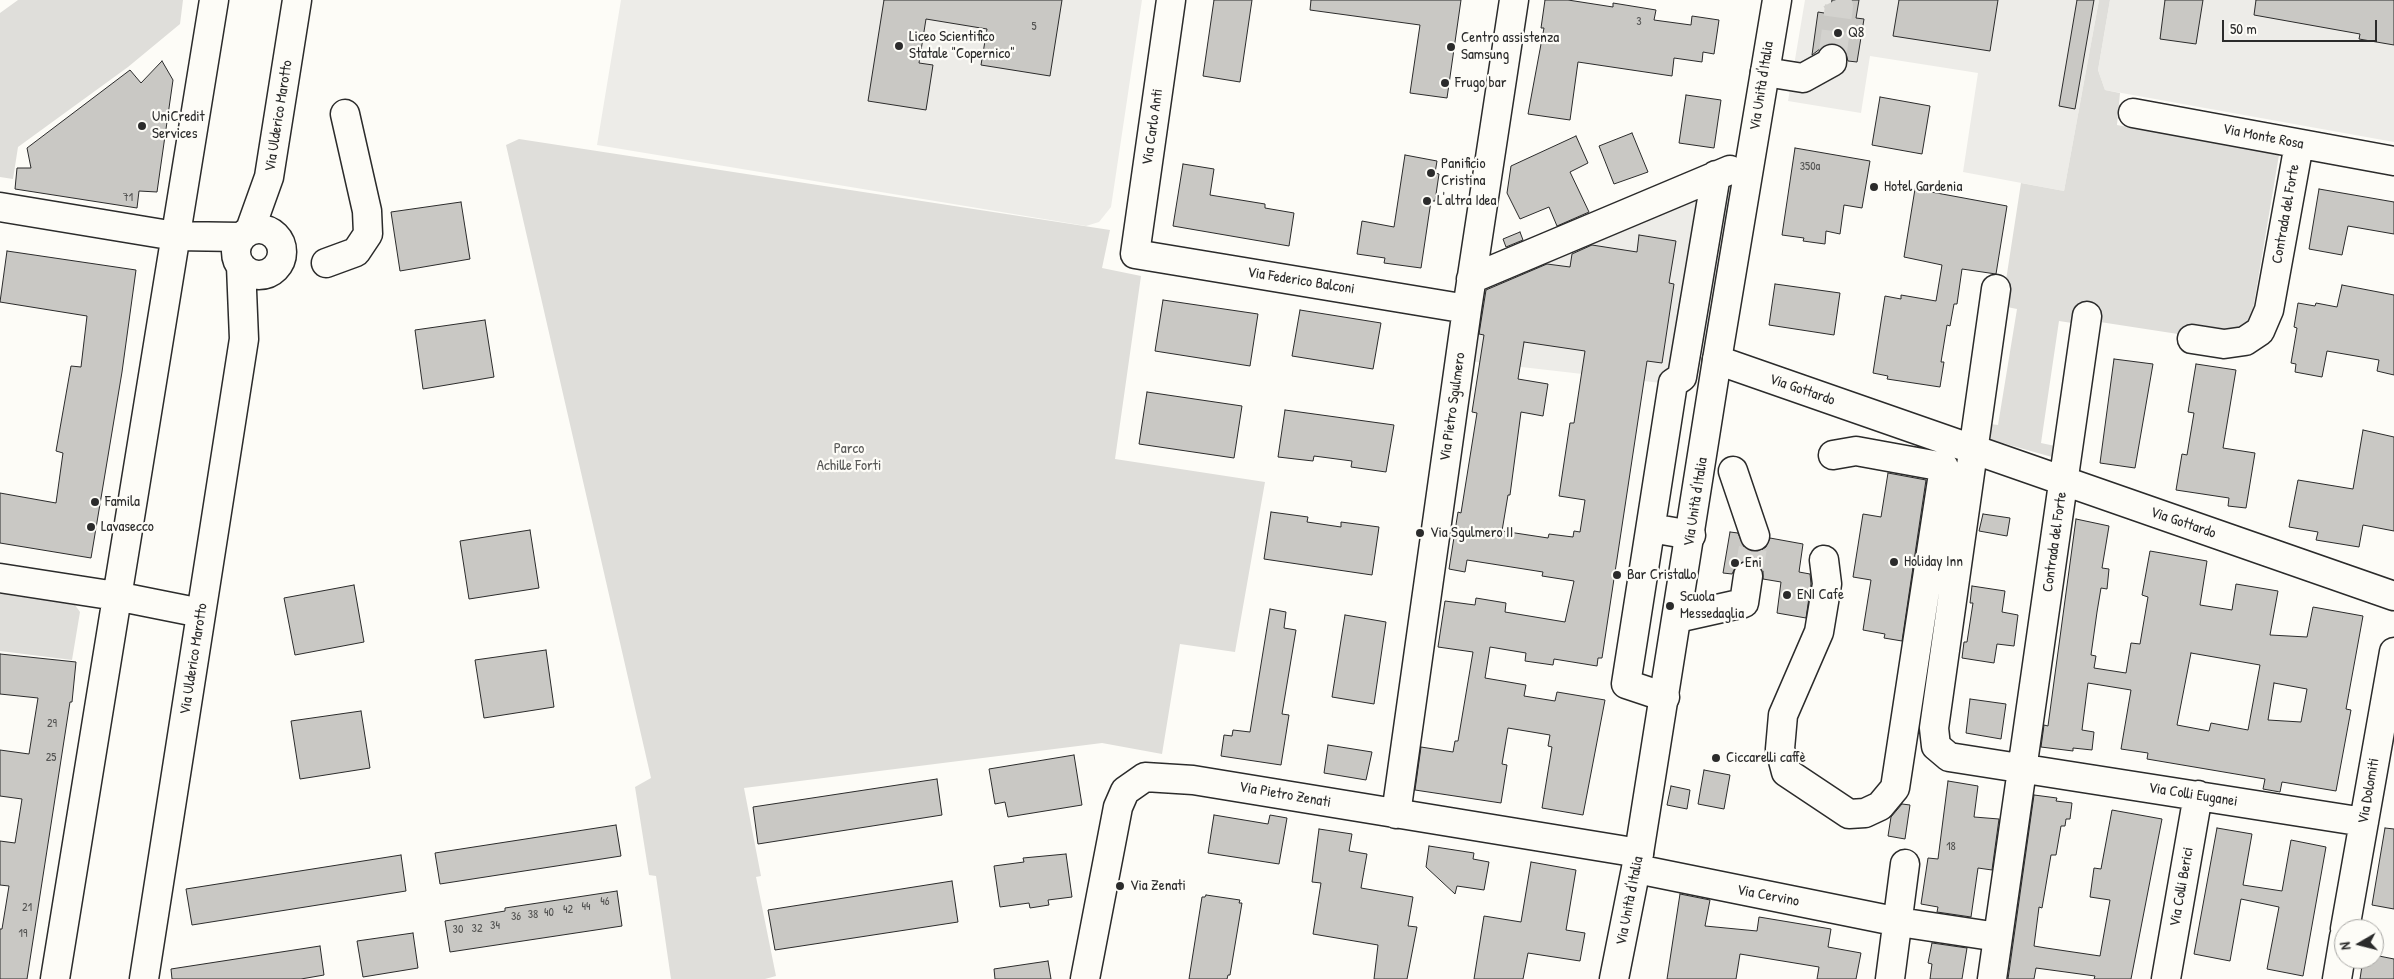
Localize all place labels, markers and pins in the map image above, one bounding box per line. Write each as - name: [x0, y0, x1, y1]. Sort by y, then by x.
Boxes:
- place label: Q8: [1848, 24, 1864, 42]
- marker: Q8: [1832, 27, 1844, 39]
- place label: Liceo Scientifico Statale "Copernico": [909, 28, 1015, 63]
- place label: Centro assistenza Samsung: [1461, 29, 1559, 64]
- marker: Liceo Scientifico Statale "Copernico": [893, 40, 905, 52]
- marker: Centro assistenza Samsung: [1445, 41, 1457, 53]
- place label: Frugo bar: [1455, 74, 1506, 92]
- marker: Frugo bar: [1439, 77, 1451, 89]
- place label: UniCredit Services: [152, 108, 205, 143]
- marker: UniCredit Services: [136, 120, 148, 132]
- place label: Panificio Cristina: [1441, 155, 1485, 190]
- marker: Panificio Cristina: [1425, 167, 1437, 179]
- place label: Hotel Gardenia: [1884, 178, 1962, 196]
- marker: Hotel Gardenia: [1868, 181, 1880, 193]
- place label: L'altra Idea: [1437, 192, 1496, 210]
- marker: L'altra Idea: [1421, 195, 1433, 207]
- place label: Famila: [105, 493, 140, 511]
- marker: Famila: [89, 496, 101, 508]
- place label: Lavasecco: [101, 518, 154, 536]
- marker: Lavasecco: [85, 521, 97, 533]
- place label: Via Sgulmero II: [1430, 524, 1513, 542]
- marker: Via Sgulmero II: [1414, 527, 1426, 539]
- place label: Holiday Inn: [1904, 553, 1963, 571]
- place label: Eni: [1745, 554, 1762, 572]
- marker: Holiday Inn: [1888, 556, 1900, 568]
- marker: Eni: [1729, 557, 1741, 569]
- place label: Bar Cristallo: [1627, 566, 1696, 584]
- marker: Bar Cristallo: [1611, 569, 1623, 581]
- place label: ENI Cafe: [1797, 586, 1844, 604]
- place label: Scuola Messedaglia: [1680, 588, 1744, 623]
- marker: ENI Cafe: [1781, 589, 1793, 601]
- marker: Scuola Messedaglia: [1664, 600, 1676, 612]
- place label: Ciccarelli caffè: [1726, 749, 1806, 767]
- marker: Ciccarelli caffè: [1710, 752, 1722, 764]
- place label: Via Zenati: [1130, 877, 1186, 895]
- marker: Via Zenati: [1114, 880, 1126, 892]

